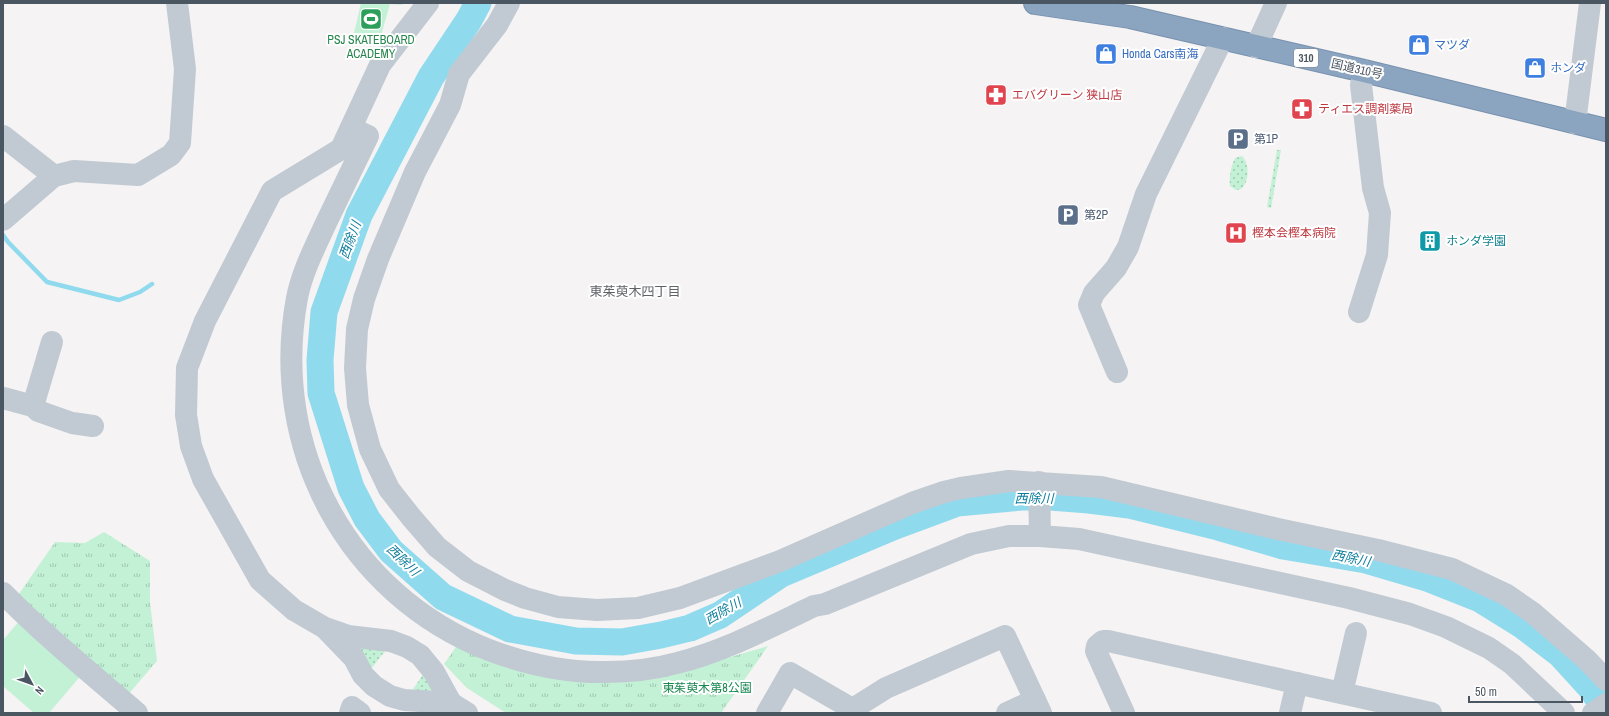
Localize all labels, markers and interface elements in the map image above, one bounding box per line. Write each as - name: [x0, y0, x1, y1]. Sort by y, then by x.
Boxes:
- sports icon: PSJ SKATEBOARD ACADEMY: [358, 6, 384, 32]
- place label: PSJ SKATEBOARD ACADEMY: [327, 32, 415, 62]
- shop icon: マツダ: [1406, 32, 1432, 58]
- place label: マツダ: [1434, 37, 1470, 53]
- shop icon: Honda Cars南海: [1093, 41, 1119, 67]
- place label: Honda Cars南海: [1122, 46, 1199, 62]
- road number: 310: [1294, 49, 1318, 67]
- street label: 国道310号: [1330, 55, 1384, 83]
- shop icon: ホンダ: [1522, 55, 1548, 81]
- place label: ホンダ: [1550, 60, 1586, 76]
- pharmacy icon: エバグリーン 狭山店: [983, 82, 1009, 108]
- place label: エバグリーン 狭山店: [1012, 87, 1122, 103]
- pharmacy icon: ティエス調剤薬局: [1289, 96, 1315, 122]
- place label: ティエス調剤薬局: [1318, 101, 1413, 117]
- parking icon: 第1P: [1225, 126, 1251, 152]
- place label: 第1P: [1254, 131, 1278, 147]
- parking icon: 第2P: [1055, 202, 1081, 228]
- place label: 第2P: [1084, 207, 1108, 223]
- water label: 西除川: [335, 217, 365, 261]
- hospital icon: 樫本会樫本病院: [1223, 220, 1249, 246]
- place label: 樫本会樫本病院: [1252, 225, 1336, 241]
- building icon: ホンダ学園: [1417, 228, 1443, 254]
- place label: ホンダ学園: [1446, 233, 1506, 249]
- district label: 東茱萸木四丁目: [589, 283, 681, 300]
- water label: 西除川: [1014, 490, 1055, 507]
- water label: 西除川: [383, 540, 424, 581]
- water label: 西除川: [1330, 546, 1374, 570]
- water label: 西除川: [702, 593, 746, 628]
- north arrow: [12, 664, 52, 704]
- scale bar: [1469, 678, 1582, 704]
- park label: 東茱萸木第8公園: [662, 680, 752, 696]
- text: N: [32, 684, 47, 698]
- text: 50 m: [1475, 684, 1497, 700]

